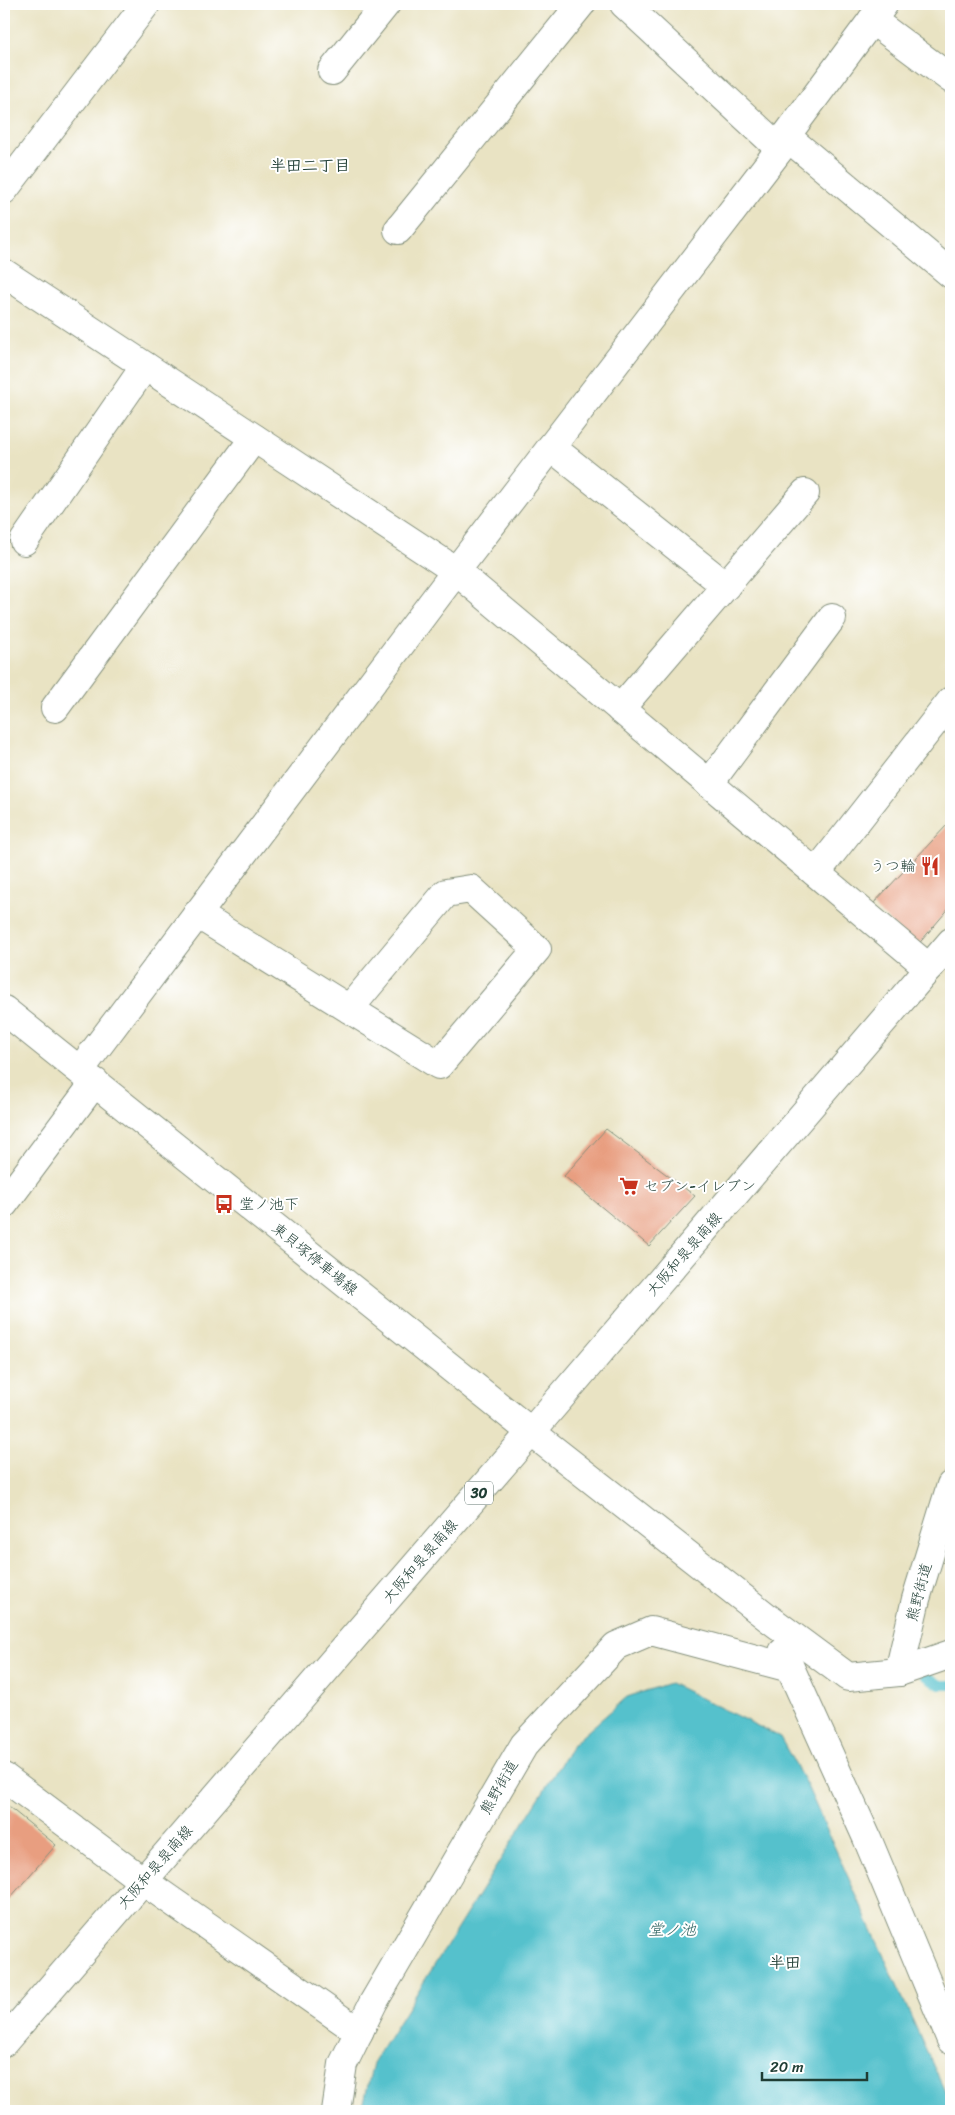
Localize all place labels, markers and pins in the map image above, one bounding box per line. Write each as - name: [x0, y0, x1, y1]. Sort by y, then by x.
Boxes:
- place label: うつ輪: [870, 853, 915, 879]
- restaurant icon: うつ輪: [919, 855, 941, 877]
- place label: セブン-イレブン: [644, 1173, 756, 1199]
- supermarket icon: セブン-イレブン: [618, 1175, 640, 1197]
- place label: 堂ノ池下: [239, 1191, 299, 1217]
- bus stop icon: 堂ノ池下: [213, 1193, 235, 1215]

